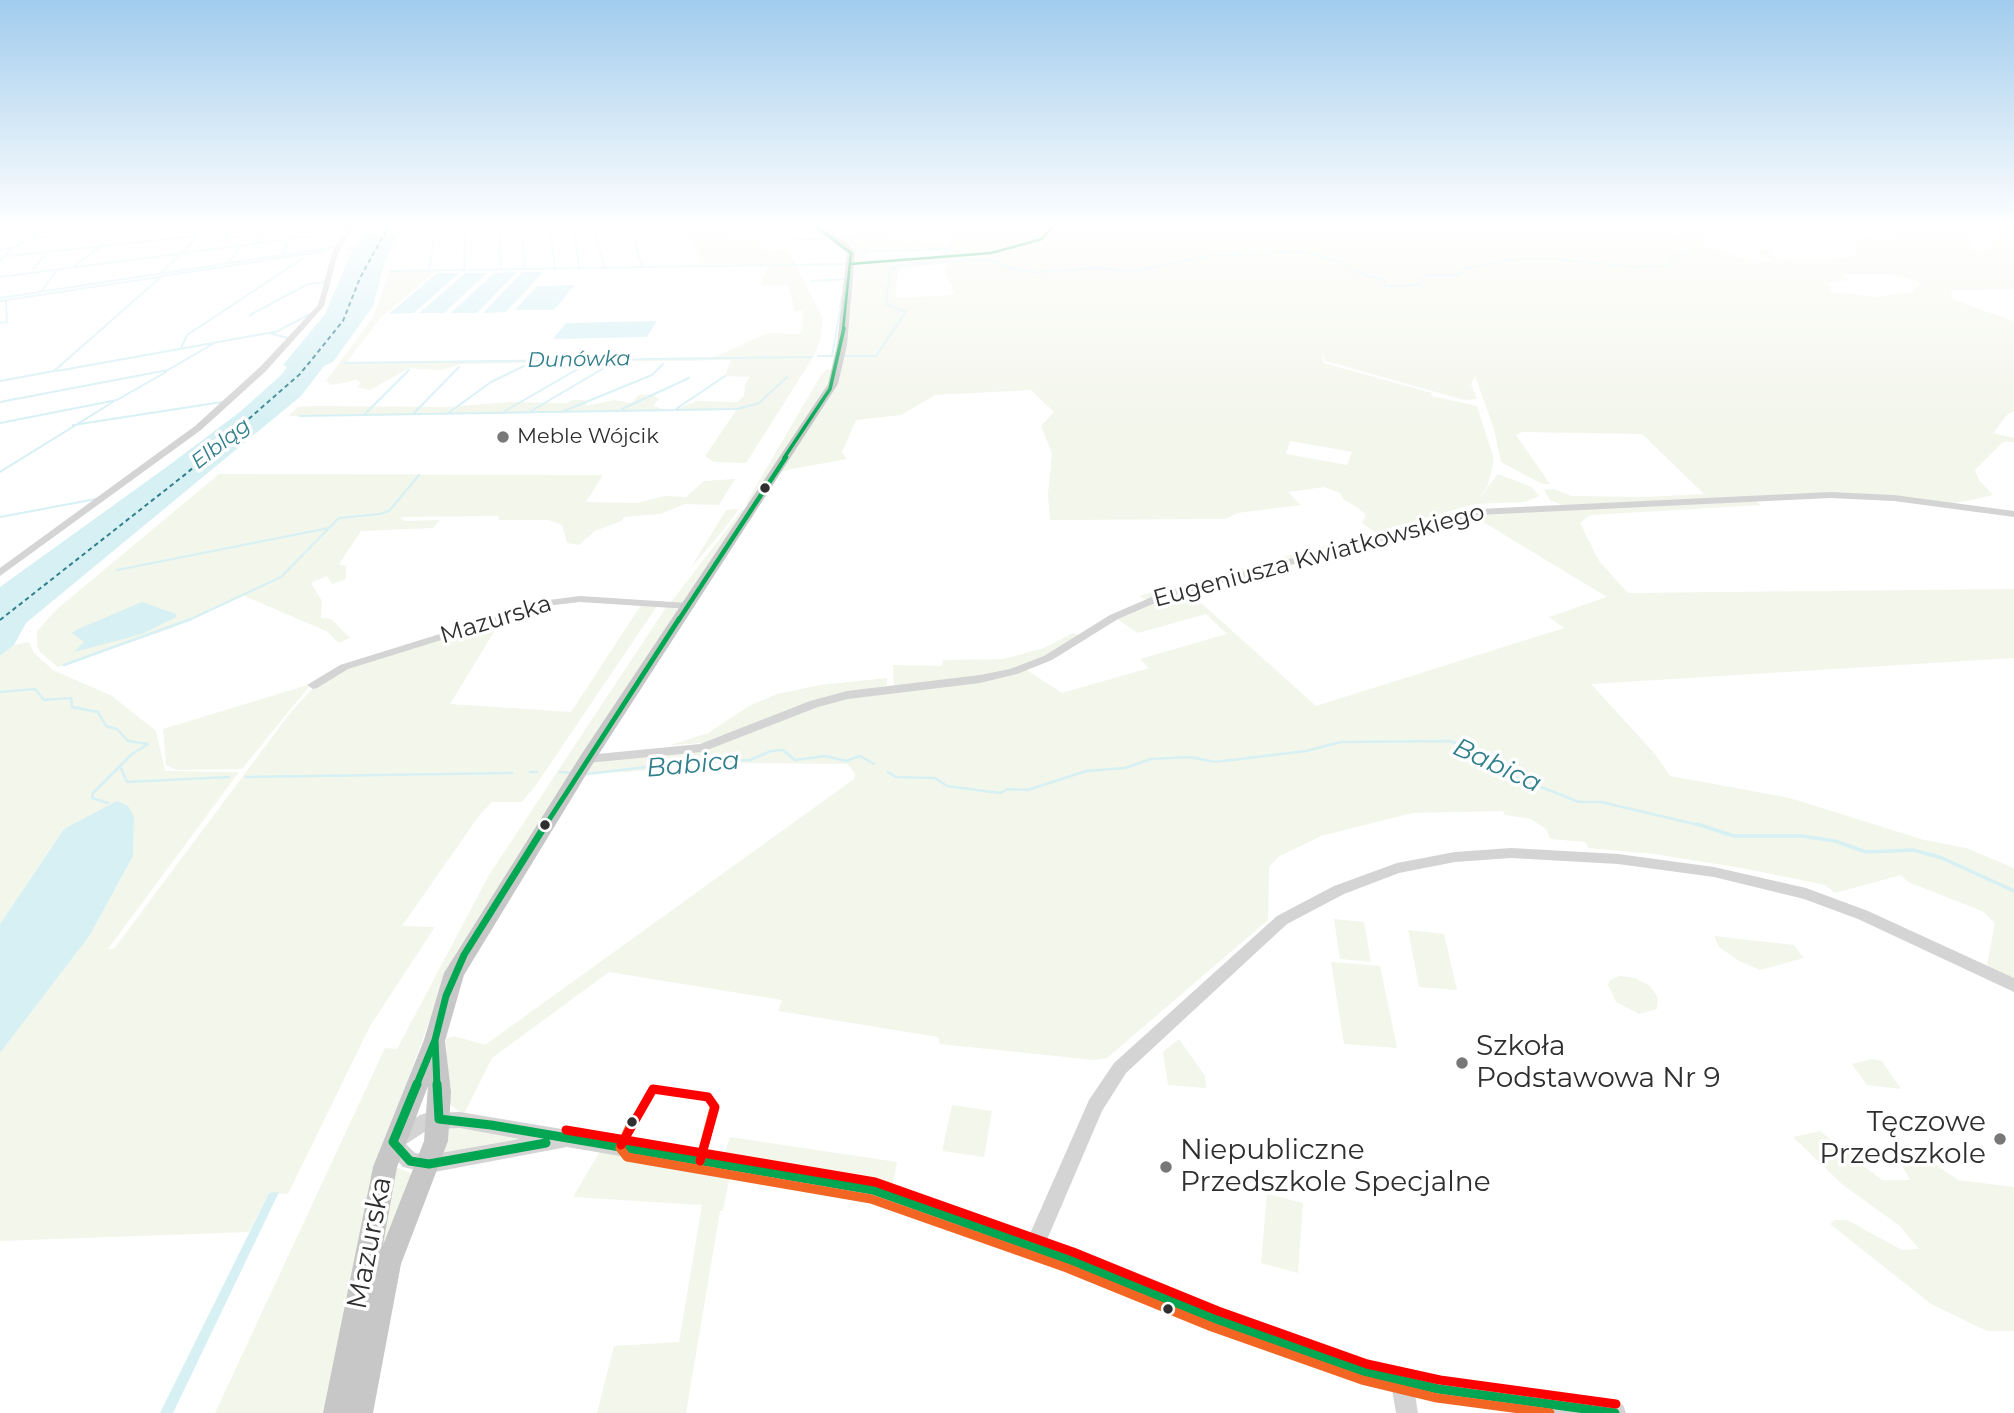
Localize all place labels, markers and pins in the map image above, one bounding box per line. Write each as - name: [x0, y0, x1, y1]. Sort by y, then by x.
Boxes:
- place label: Meble Wójcik: [517, 424, 659, 450]
- marker: Meble Wójcik: [495, 429, 511, 445]
- unlabelled marker: [758, 481, 772, 495]
- unlabelled marker: [538, 818, 552, 832]
- place label: Szkoła Podstawowa Nr 9: [1476, 1030, 1721, 1096]
- marker: Szkoła Podstawowa Nr 9: [1454, 1055, 1470, 1071]
- place label: Tęczowe Przedszkole: [1819, 1106, 1986, 1172]
- unlabelled marker: [625, 1115, 639, 1129]
- marker: Tęczowe Przedszkole: [1992, 1131, 2008, 1147]
- place label: Niepubliczne Przedszkole Specjalne: [1180, 1134, 1491, 1200]
- marker: Niepubliczne Przedszkole Specjalne: [1158, 1159, 1174, 1175]
- unlabelled marker: [1161, 1302, 1175, 1316]

